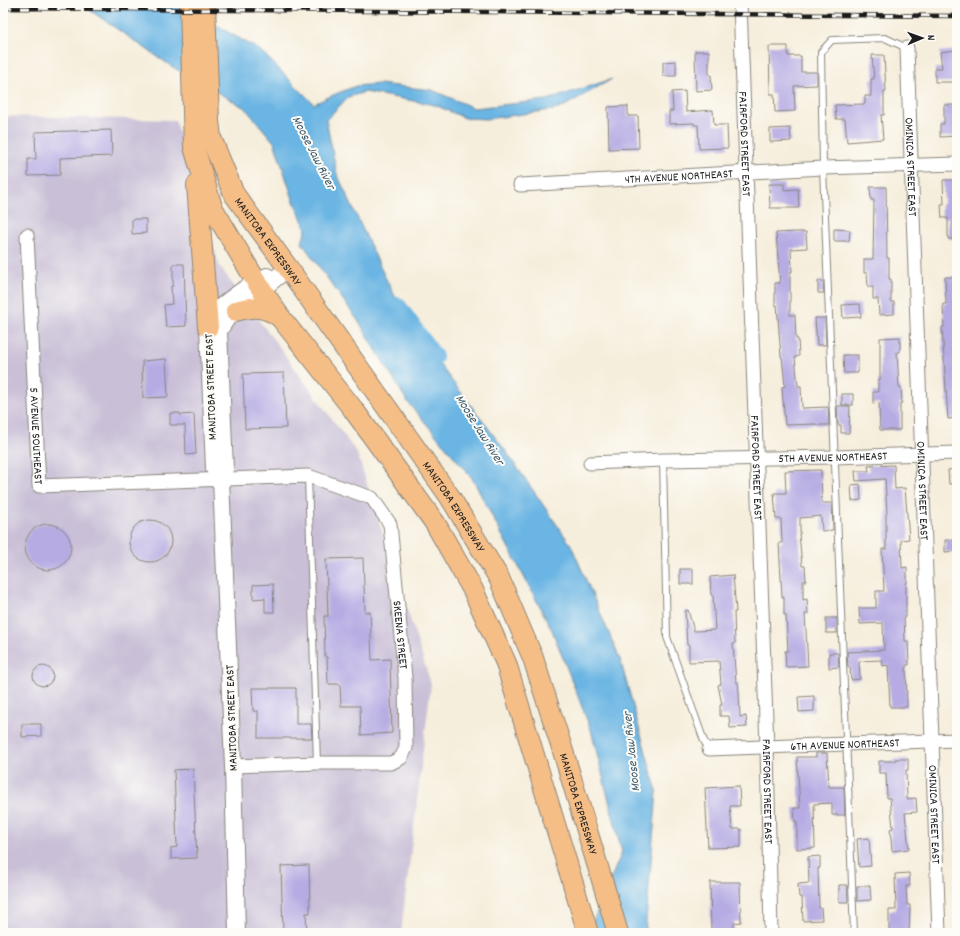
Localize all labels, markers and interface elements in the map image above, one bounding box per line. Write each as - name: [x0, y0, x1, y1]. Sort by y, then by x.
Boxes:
- north arrow: [902, 18, 942, 58]
- text: N: [922, 35, 938, 41]
- street label: FAIRFORD STREET EAST: [733, 91, 754, 197]
- water label: Moose Jaw River: [286, 113, 340, 195]
- street label: OMINICA STREET EAST: [900, 117, 920, 217]
- street label: 4TH AVENUE NORTHEAST: [624, 166, 734, 189]
- street label: MANITOBA EXPRESSWAY: [229, 195, 305, 290]
- street label: MANITOBA STREET EAST: [201, 333, 222, 440]
- street label: 5 AVENUE SOUTHEAST: [24, 387, 46, 485]
- water label: Moose Jaw River: [450, 391, 509, 471]
- street label: FAIRFORD STREET EAST: [745, 415, 766, 521]
- street label: OMINICA STREET EAST: [911, 441, 932, 541]
- street label: 5TH AVENUE NORTHEAST: [778, 448, 888, 468]
- street label: MANITOBA EXPRESSWAY: [417, 458, 489, 556]
- street label: SKEENA STREET: [388, 600, 411, 670]
- street label: MANITOBA STREET EAST: [222, 664, 243, 771]
- water label: Moose Jaw River: [619, 709, 646, 793]
- street label: 6TH AVENUE NORTHEAST: [790, 735, 900, 756]
- street label: FAIRFORD STREET EAST: [757, 739, 776, 844]
- street label: MANITOBA EXPRESSWAY: [554, 751, 601, 857]
- street label: OMINICA STREET EAST: [923, 765, 944, 865]

